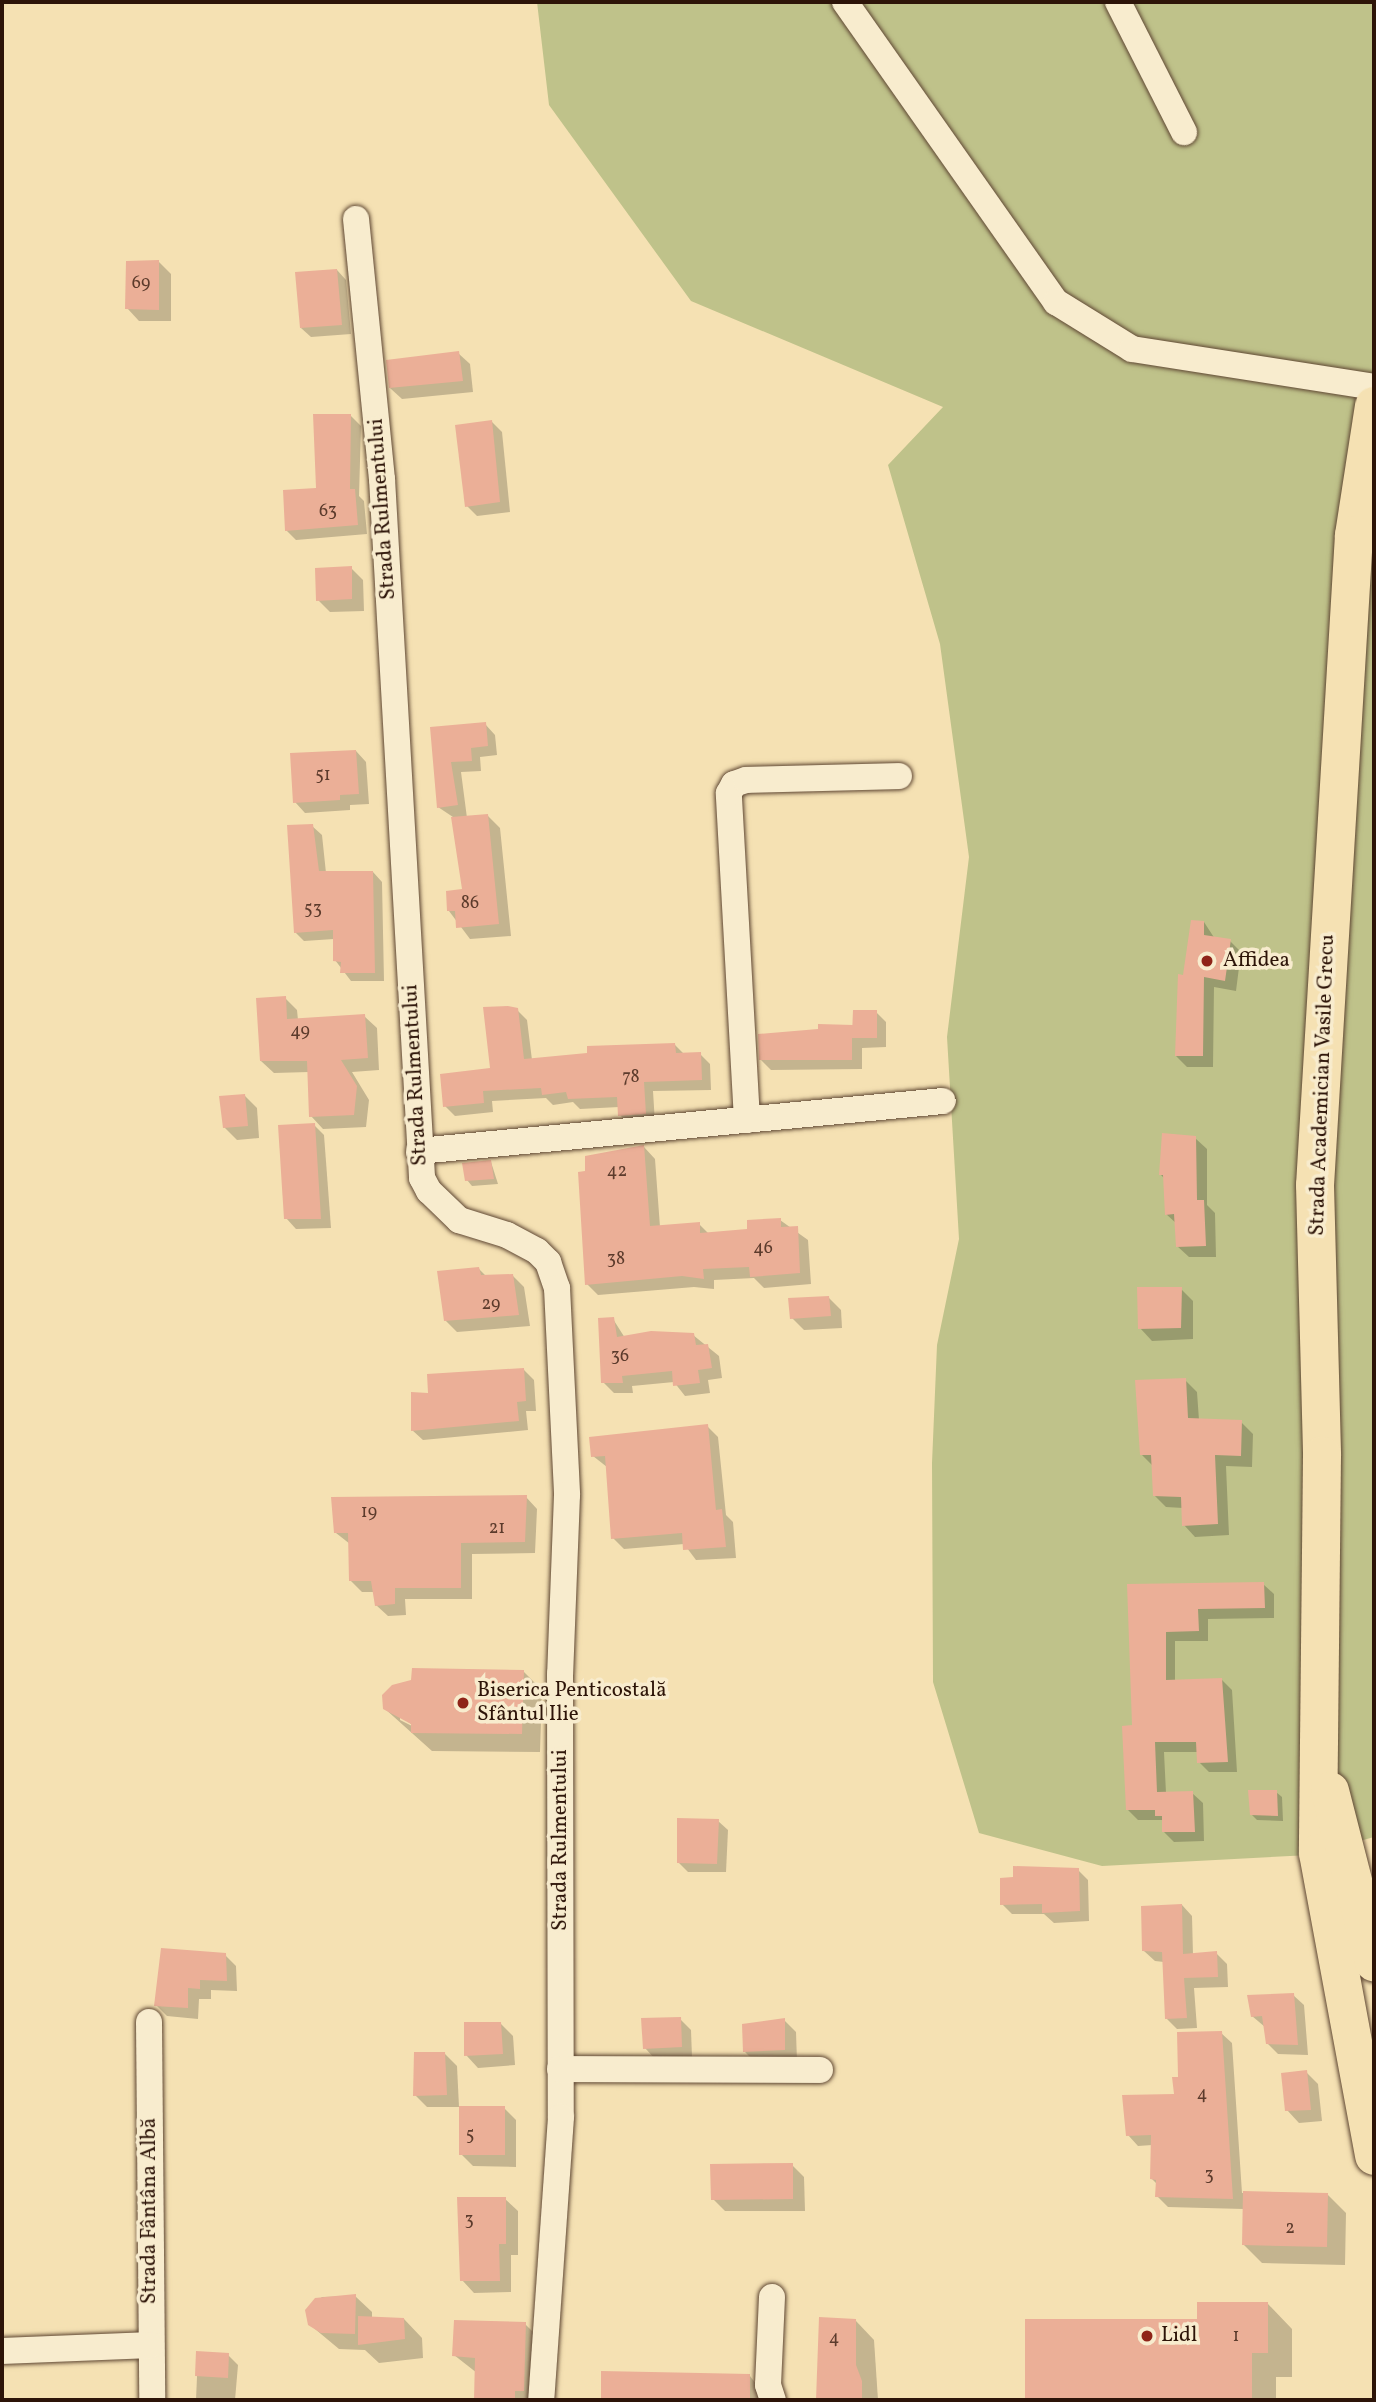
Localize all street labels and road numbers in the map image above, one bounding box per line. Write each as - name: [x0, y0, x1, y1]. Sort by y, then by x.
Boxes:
- street label: Strada Rulmentului: [364, 417, 402, 601]
- street label: Strada Academician Vasile Grecu: [1305, 933, 1341, 1237]
- street label: Strada Rulmentului: [399, 983, 433, 1167]
- street label: Strada Rulmentului: [548, 1749, 574, 1931]
- street label: Strada Fântâna Albă: [137, 2118, 163, 2304]

